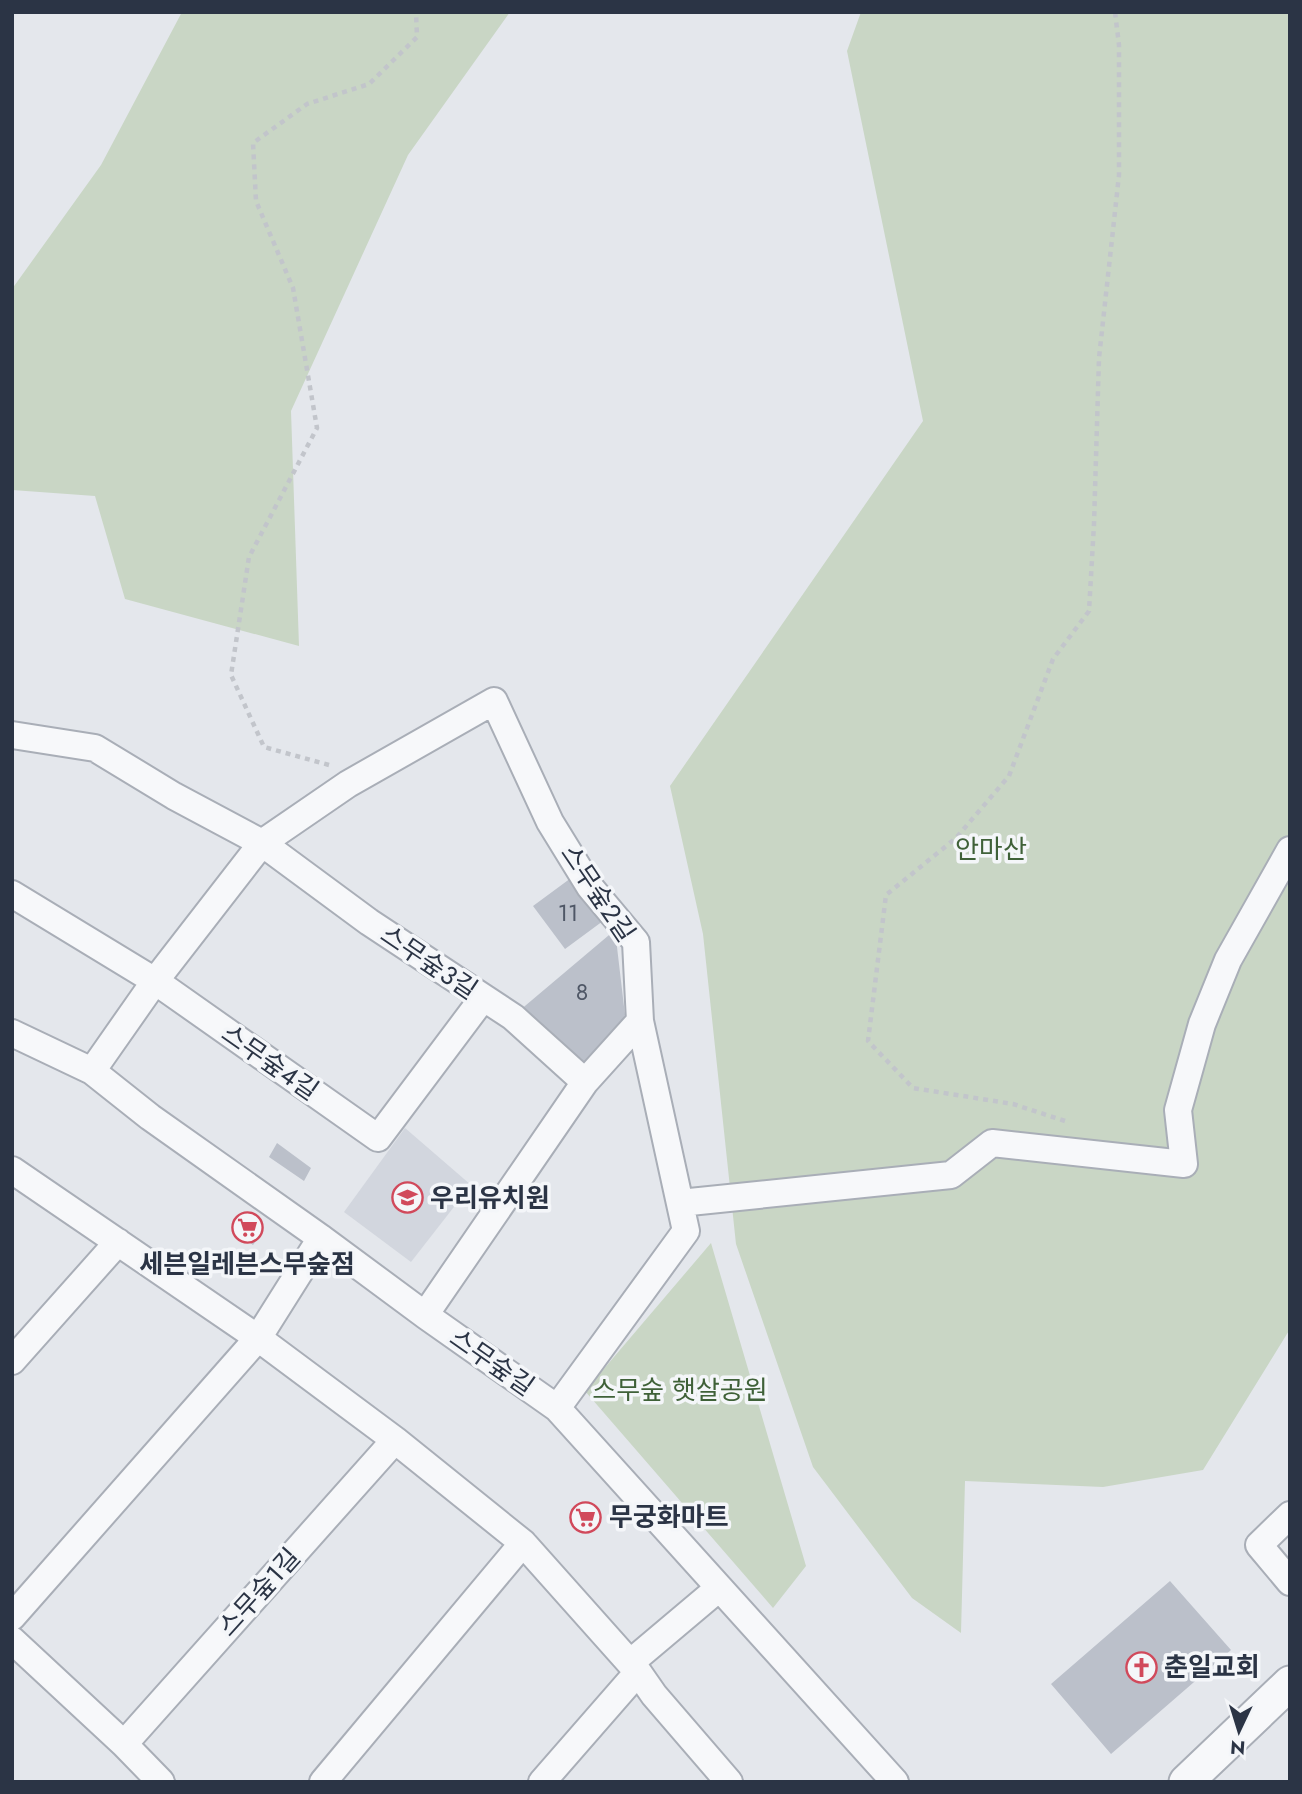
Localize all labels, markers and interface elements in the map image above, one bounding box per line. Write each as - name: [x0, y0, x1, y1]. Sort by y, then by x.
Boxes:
- park label: 안마산: [955, 830, 1027, 868]
- street label: 스무숲2길: [551, 837, 645, 949]
- house number: 11: [558, 896, 578, 930]
- street label: 스무숲3길: [373, 916, 485, 1008]
- house number: 8: [576, 975, 588, 1009]
- street label: 스무숲4길: [214, 1015, 326, 1109]
- place label: 우리유치원: [430, 1179, 550, 1217]
- school or university icon: 우리유치원: [390, 1181, 424, 1215]
- supermarket icon: 세븐일레븐스무숲점: [230, 1211, 264, 1245]
- place label: 세븐일레븐스무숲점: [139, 1245, 355, 1283]
- street label: 스무숲길: [442, 1319, 542, 1405]
- park label: 스무숲 햇살공원: [592, 1371, 768, 1409]
- place label: 무궁화마트: [609, 1498, 729, 1536]
- supermarket icon: 무궁화마트: [569, 1500, 603, 1534]
- street label: 스무숲1길: [209, 1539, 309, 1645]
- place label: 춘일교회: [1164, 1648, 1260, 1686]
- church icon: 춘일교회: [1124, 1650, 1158, 1684]
- north arrow: [1204, 1696, 1274, 1766]
- text: N: [1229, 1733, 1246, 1761]

